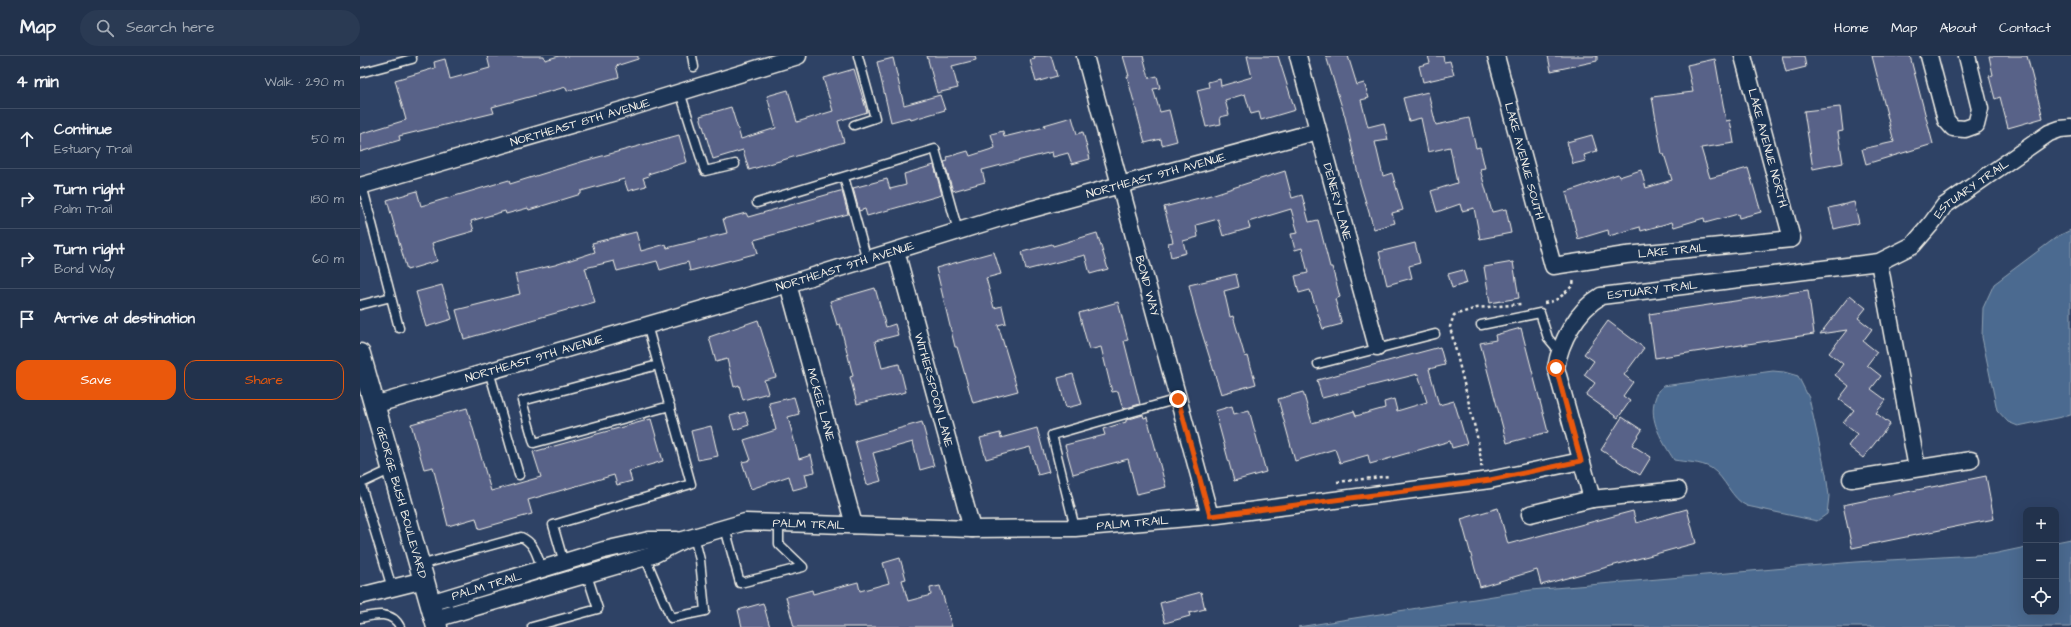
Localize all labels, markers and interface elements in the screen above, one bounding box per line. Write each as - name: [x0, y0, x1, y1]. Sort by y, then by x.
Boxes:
- search box: [80, 10, 360, 46]
- text: Map: [20, 14, 56, 41]
- icon: search: [94, 17, 116, 39]
- text: Search here: [126, 17, 215, 38]
- text: Home: [1834, 18, 1869, 38]
- text: Map: [1891, 18, 1917, 38]
- text: About: [1939, 18, 1977, 38]
- text: Contact: [1999, 18, 2051, 38]
- text: 4 min: [16, 70, 59, 94]
- text: Walk · 290 m: [265, 73, 344, 91]
- street label: LAKE AVENUE NORTH: [1743, 87, 1792, 209]
- street label: NORTHEAST 8TH AVENUE: [508, 94, 652, 151]
- street label: LAKE AVENUE SOUTH: [1500, 101, 1548, 222]
- text: Continue: [54, 119, 112, 140]
- icon: ahead: [16, 128, 38, 150]
- text: 50 m: [311, 130, 344, 148]
- text: Estuary Trail: [54, 140, 132, 158]
- street label: NORTHEAST 9TH AVENUE: [1084, 149, 1228, 203]
- street label: ESTUARY TRAIL: [1930, 155, 2013, 222]
- street label: DENERY LANE: [1318, 161, 1356, 243]
- text: Turn right: [54, 179, 125, 200]
- icon: right: [16, 188, 38, 210]
- text: 180 m: [310, 190, 344, 208]
- text: Palm Trail: [54, 200, 112, 218]
- street label: NORTHEAST 9TH AVENUE: [774, 237, 916, 296]
- text: Turn right: [54, 239, 125, 260]
- street label: LAKE TRAIL: [1637, 239, 1708, 263]
- icon: right: [16, 248, 38, 270]
- text: 60 m: [312, 250, 344, 268]
- street label: BOND WAY: [1131, 254, 1163, 319]
- text: Bond Way: [54, 260, 115, 278]
- street label: ESTUARY TRAIL: [1607, 276, 1699, 304]
- icon: arrive: [16, 308, 38, 330]
- text: Arrive at destination: [54, 308, 195, 329]
- street label: NORTHEAST 9TH AVENUE: [463, 330, 606, 387]
- street label: WITHERSPOON LANE: [910, 331, 957, 449]
- route start: [1547, 359, 1565, 377]
- button: Save: [16, 360, 176, 400]
- button: Share: [184, 360, 344, 400]
- street label: MCKEE LANE: [802, 366, 839, 443]
- route end: [1169, 390, 1187, 408]
- street label: GEORGE BUSH BOULEVARD: [372, 424, 431, 581]
- map controls: [2023, 507, 2059, 615]
- button: +: [2023, 507, 2059, 543]
- street label: PALM TRAIL: [1096, 512, 1170, 535]
- street label: PALM TRAIL: [772, 515, 846, 534]
- button: −: [2023, 543, 2059, 579]
- street label: PALM TRAIL: [450, 567, 524, 605]
- button: locate: [2023, 579, 2059, 615]

